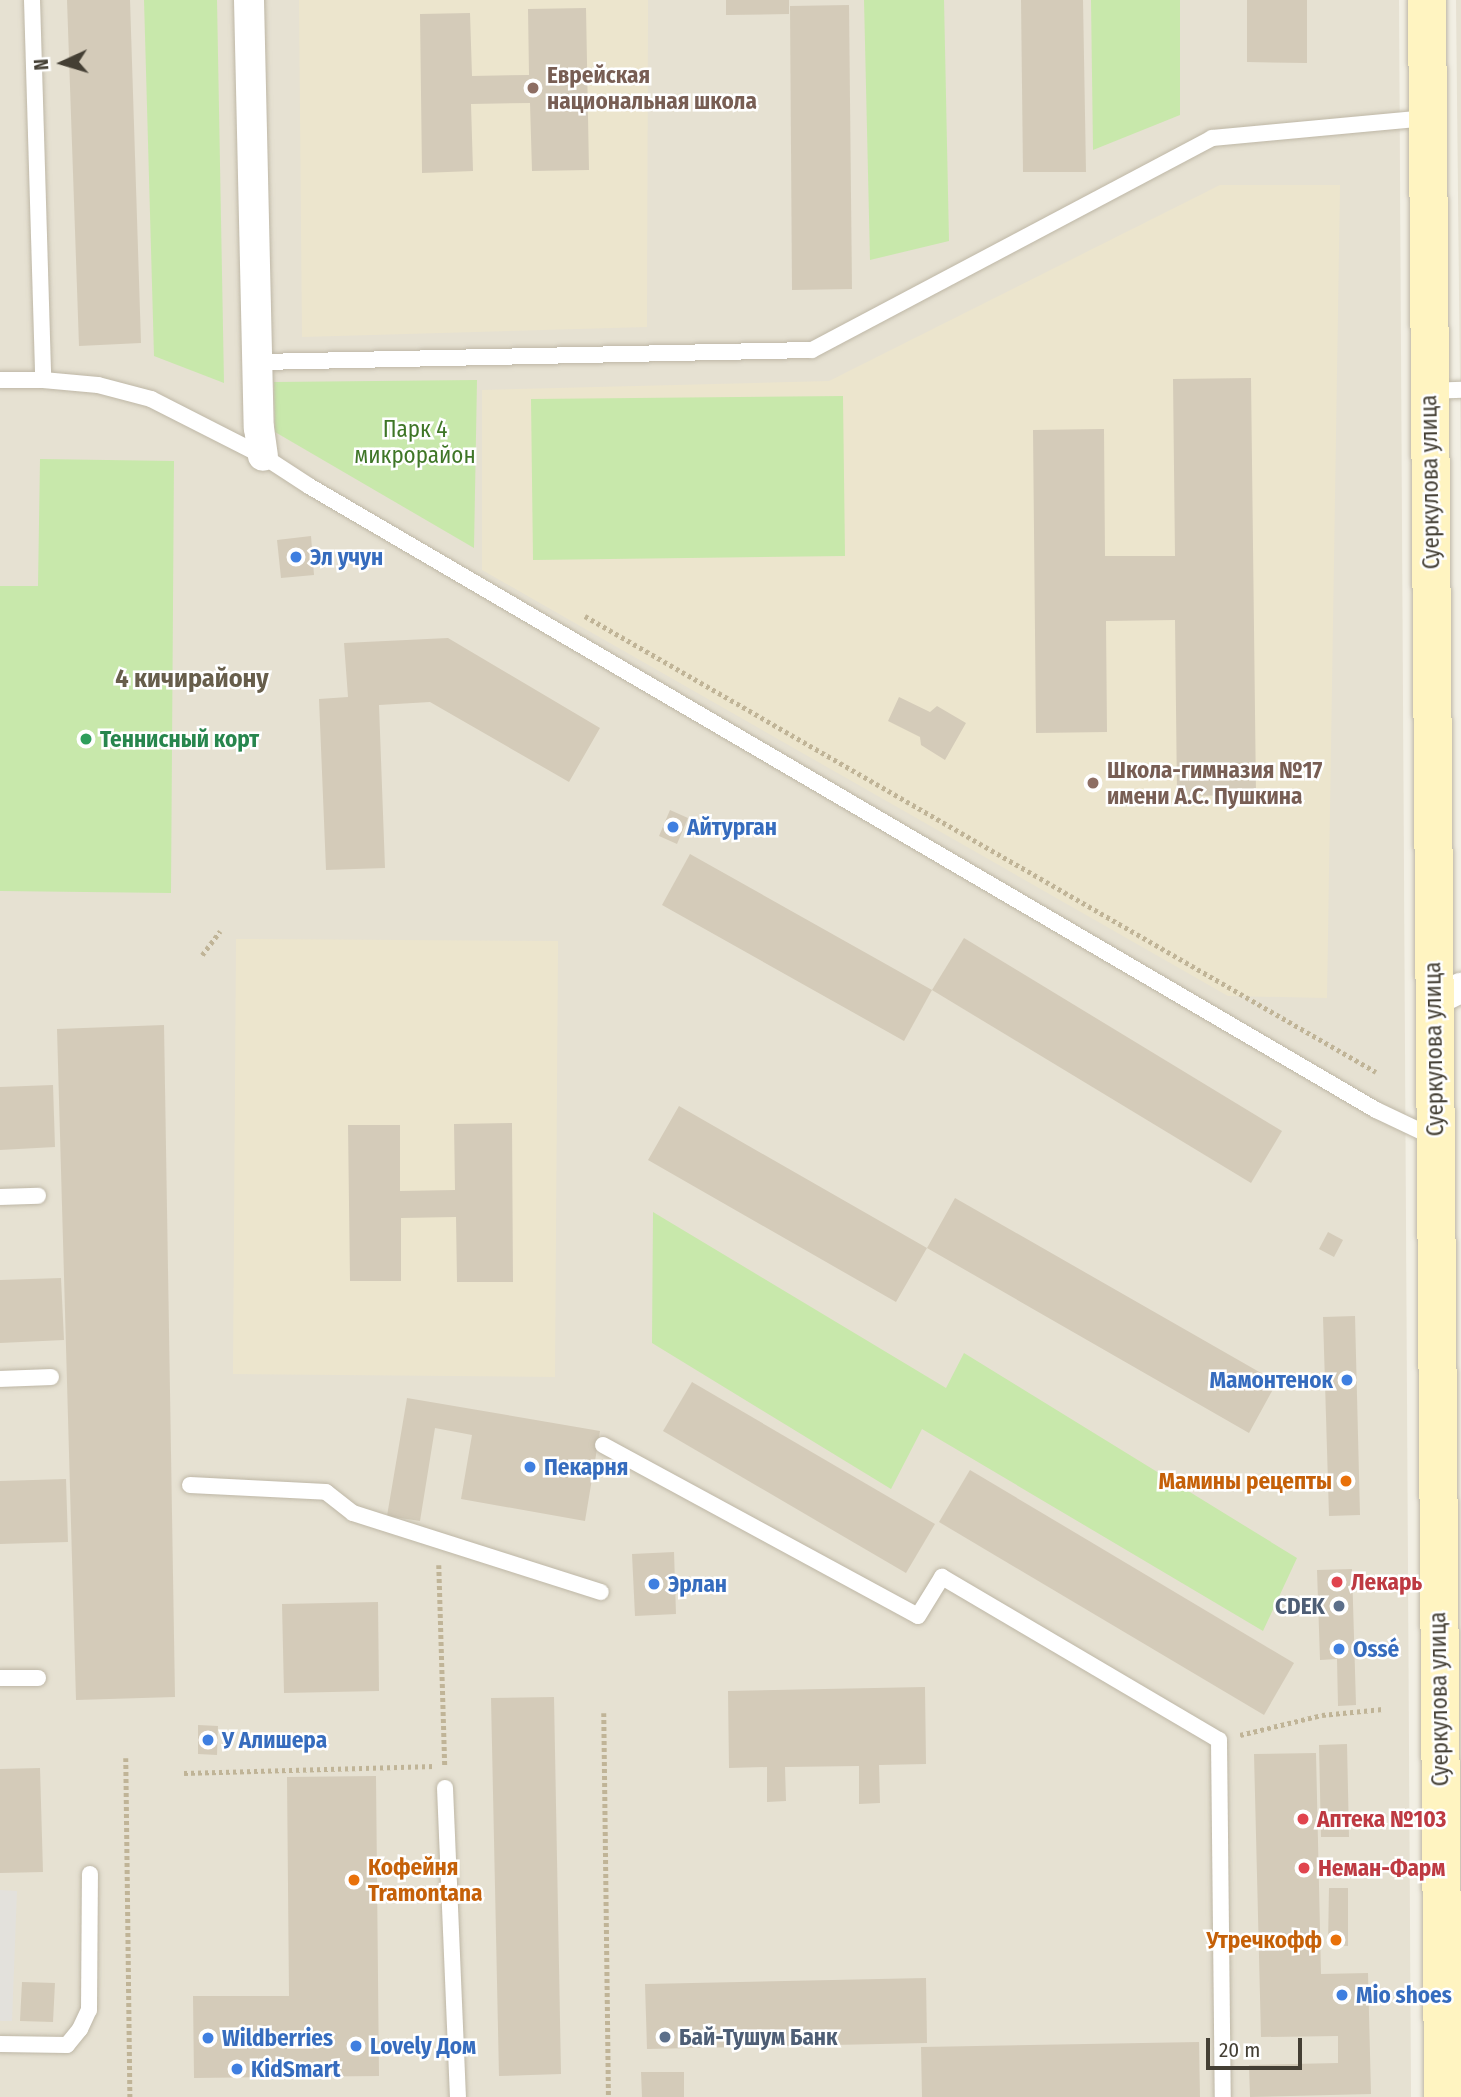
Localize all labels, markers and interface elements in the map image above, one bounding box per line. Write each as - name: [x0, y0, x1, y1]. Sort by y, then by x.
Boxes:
- north arrow: [28, 28, 98, 98]
- text: N: [30, 58, 53, 71]
- place label: Еврейская национальная школа: [547, 61, 757, 115]
- marker: Еврейская национальная школа: [525, 80, 541, 96]
- street label: Суеркулова улица: [1415, 394, 1445, 570]
- park label: Парк 4 микрорайон: [354, 415, 476, 469]
- place label: Эл учун: [310, 543, 383, 571]
- marker: Эл учун: [288, 549, 304, 565]
- district label: 4 кичирайону: [115, 663, 269, 695]
- place label: Теннисный корт: [100, 725, 259, 753]
- marker: Теннисный корт: [78, 731, 94, 747]
- place label: Школа-гимназия №17 имени А.С. Пушкина: [1107, 756, 1322, 810]
- marker: Школа-гимназия №17 имени А.С. Пушкина: [1085, 775, 1101, 791]
- place label: Айтурган: [687, 813, 777, 841]
- marker: Айтурган: [665, 819, 681, 835]
- street label: Суеркулова улица: [1419, 961, 1449, 1137]
- place label: Мамонтенок: [1209, 1366, 1333, 1394]
- marker: Мамонтенок: [1339, 1372, 1355, 1388]
- place label: Пекарня: [544, 1453, 628, 1481]
- marker: Пекарня: [522, 1459, 538, 1475]
- place label: Мамины рецепты: [1158, 1467, 1332, 1495]
- marker: Мамины рецепты: [1338, 1473, 1354, 1489]
- place label: Лекарь: [1351, 1568, 1422, 1596]
- place label: Эрлан: [668, 1570, 727, 1598]
- marker: Лекарь: [1329, 1574, 1345, 1590]
- marker: Эрлан: [646, 1576, 662, 1592]
- place label: CDEK: [1275, 1592, 1325, 1620]
- marker: CDEK: [1331, 1598, 1347, 1614]
- street label: Суеркулова улица: [1424, 1611, 1454, 1787]
- place label: Ossé: [1353, 1635, 1399, 1663]
- marker: Ossé: [1331, 1641, 1347, 1657]
- place label: У Алишера: [222, 1726, 327, 1754]
- marker: У Алишера: [200, 1732, 216, 1748]
- place label: Аптека №103: [1317, 1805, 1446, 1833]
- marker: Аптека №103: [1295, 1811, 1311, 1827]
- place label: Кофейня Tramontana: [368, 1853, 482, 1907]
- place label: Неман-Фарм: [1318, 1854, 1445, 1882]
- marker: Неман-Фарм: [1296, 1860, 1312, 1876]
- marker: Кофейня Tramontana: [346, 1872, 362, 1888]
- place label: Утречкофф: [1207, 1926, 1322, 1954]
- marker: Утречкофф: [1328, 1932, 1344, 1948]
- place label: Mio shoes: [1356, 1981, 1452, 2009]
- marker: Mio shoes: [1334, 1987, 1350, 2003]
- place label: Бай-Тушум Банк: [679, 2023, 838, 2051]
- place label: Wildberries: [222, 2024, 333, 2052]
- scale bar: [1209, 2024, 1305, 2068]
- marker: Бай-Тушум Банк: [657, 2029, 673, 2045]
- marker: Wildberries: [200, 2030, 216, 2046]
- place label: Lovely Дом: [370, 2032, 476, 2060]
- text: 20 m: [1219, 2037, 1260, 2063]
- marker: Lovely Дом: [348, 2038, 364, 2054]
- place label: KidSmart: [251, 2055, 340, 2083]
- marker: KidSmart: [229, 2061, 245, 2077]

